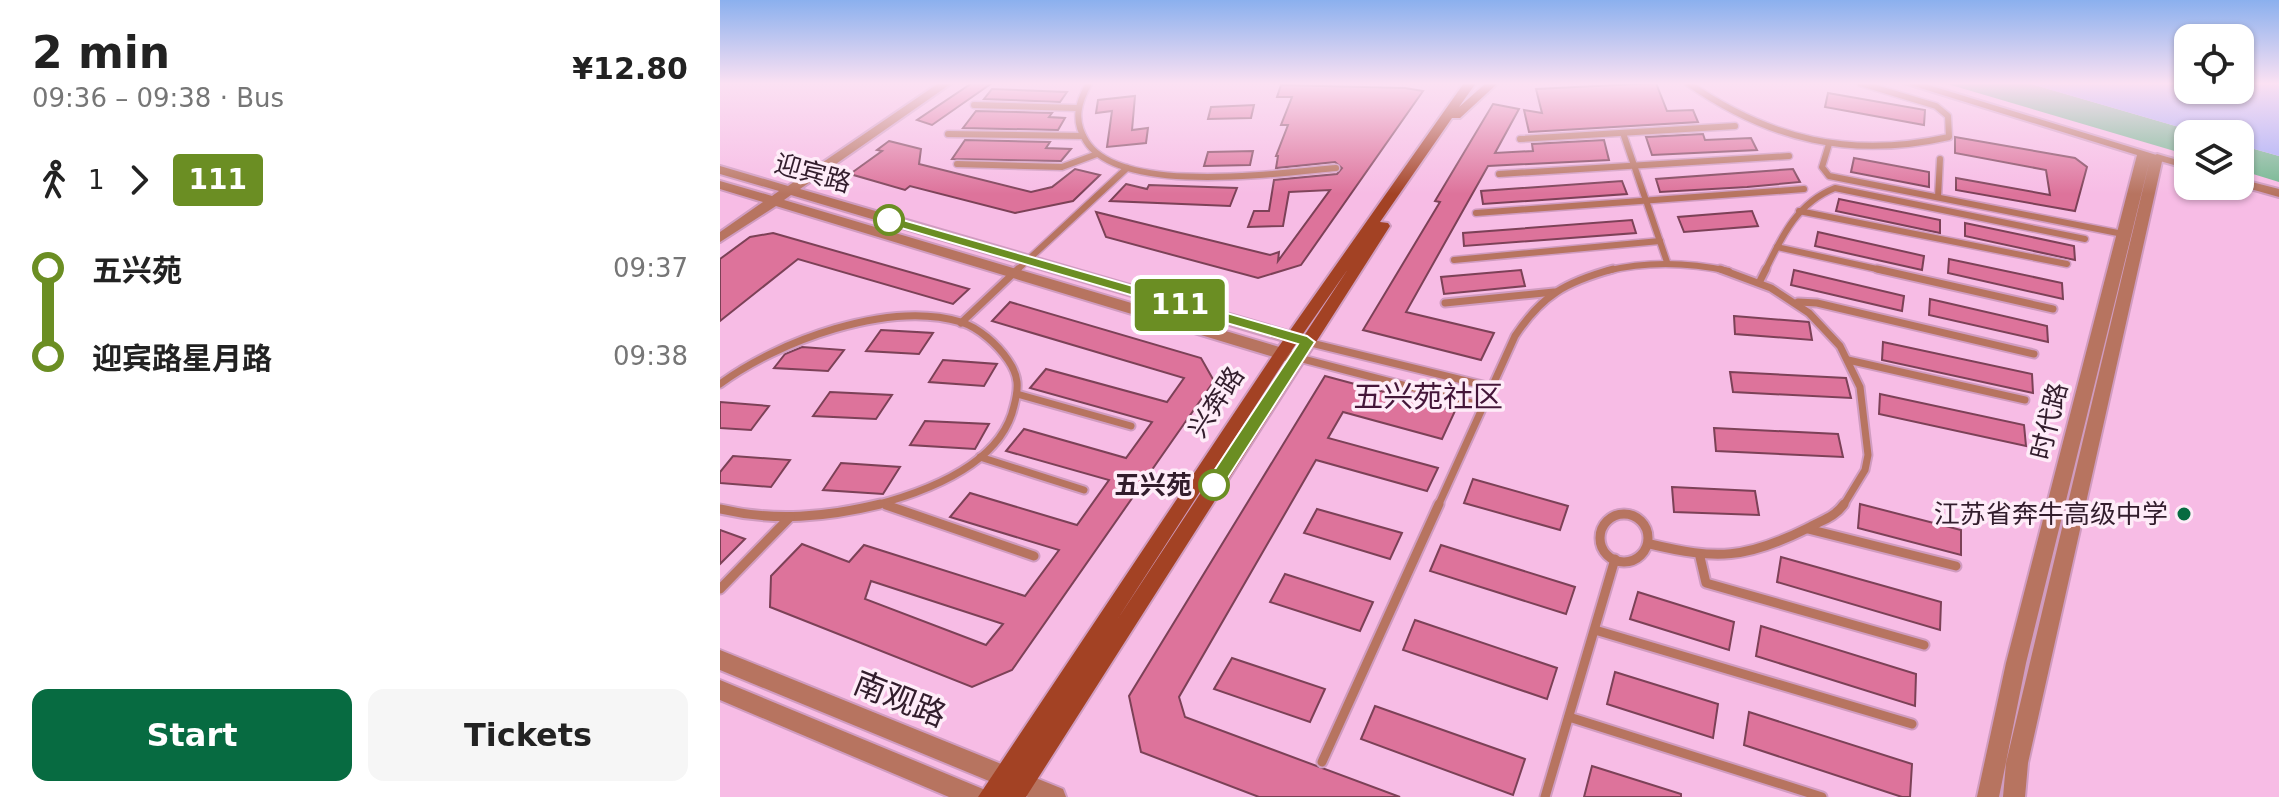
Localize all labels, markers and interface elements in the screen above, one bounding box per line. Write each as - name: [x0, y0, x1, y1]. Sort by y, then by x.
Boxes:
- map controls: [2174, 24, 2254, 200]
- button: locate: [2174, 24, 2254, 104]
- text: 2 min: [32, 27, 170, 78]
- text: ¥12.80: [572, 51, 688, 86]
- text: 09:36 – 09:38 · Bus: [32, 83, 284, 113]
- button: layers: [2174, 120, 2254, 200]
- street label: 迎宾路: [771, 148, 855, 198]
- icon: walk: [32, 158, 76, 202]
- icon: forward: [117, 158, 161, 202]
- text: 111: [189, 163, 247, 196]
- text: 1: [88, 165, 105, 195]
- unlabelled marker: [874, 205, 904, 235]
- text: 五兴苑: [92, 253, 182, 288]
- text: 09:37: [613, 253, 688, 283]
- line badge: 111: [1134, 279, 1226, 331]
- text: 111: [1151, 288, 1209, 321]
- text: 迎宾路星月路: [92, 341, 272, 376]
- text: 09:38: [613, 341, 688, 371]
- street label: 兴奔路: [1182, 361, 1250, 443]
- district label: 五兴苑社区: [1353, 379, 1503, 414]
- street label: 时代路: [2025, 380, 2073, 462]
- place label: 五兴苑: [1114, 470, 1192, 500]
- marker: 五兴苑: [1199, 470, 1229, 500]
- place label: 江苏省奔牛高级中学: [1934, 499, 2168, 529]
- marker: 江苏省奔牛高级中学: [2175, 505, 2193, 523]
- street label: 南观路: [848, 663, 952, 735]
- button: Start: [32, 689, 352, 781]
- button: Tickets: [368, 689, 688, 781]

